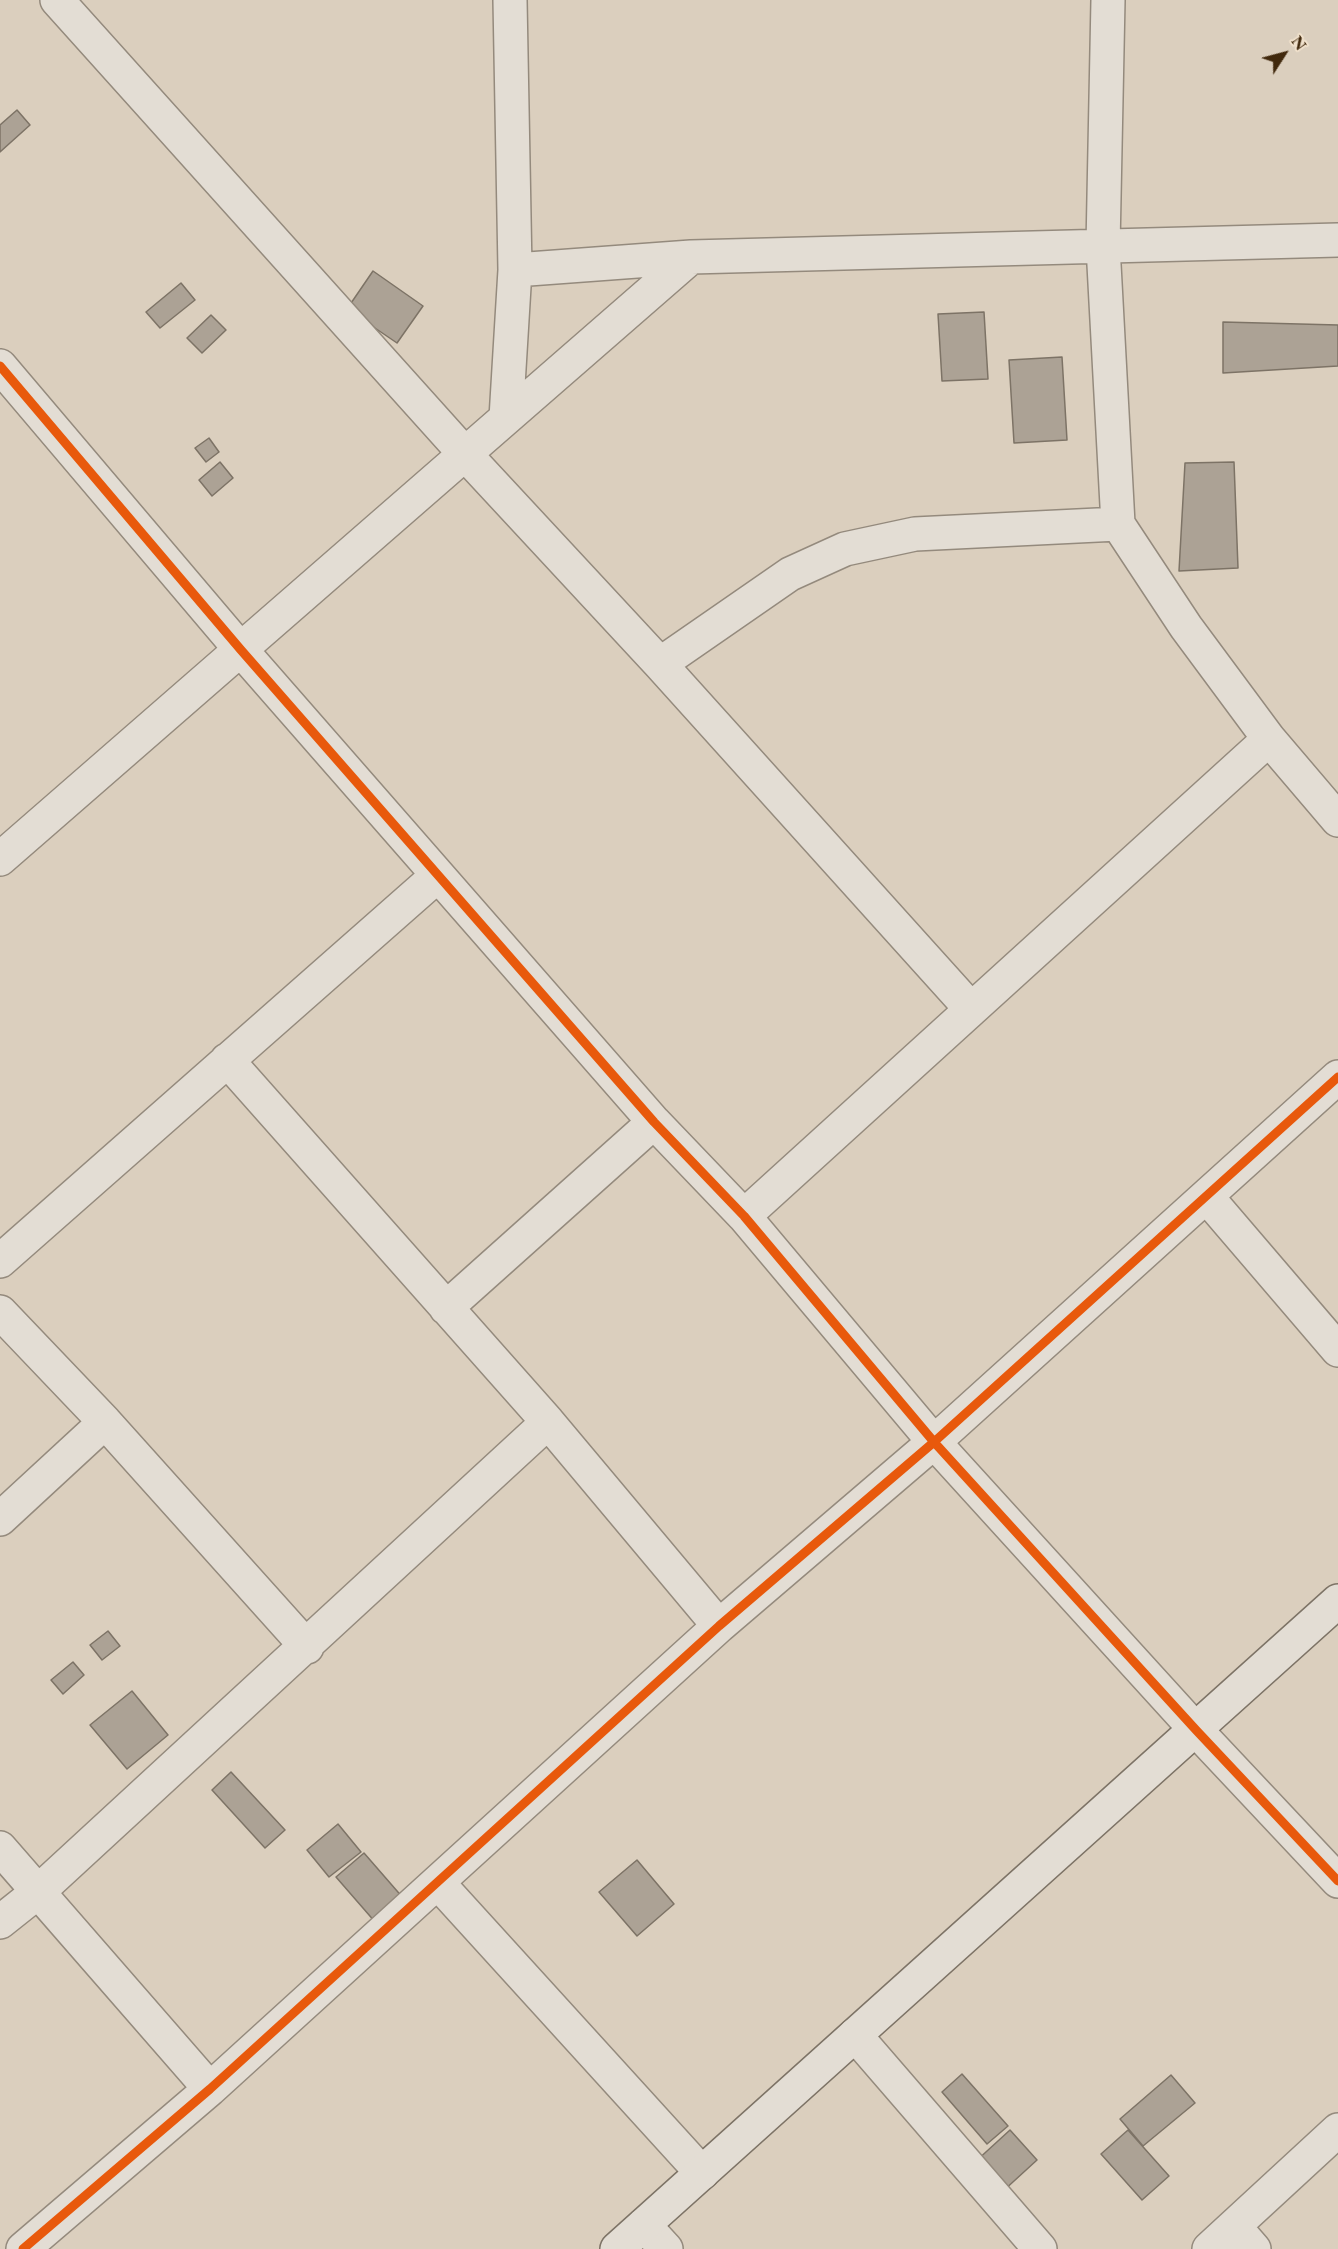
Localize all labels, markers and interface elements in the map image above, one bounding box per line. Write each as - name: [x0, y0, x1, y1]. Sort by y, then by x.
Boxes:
- north arrow: [1254, 24, 1314, 84]
- text: N: [1287, 32, 1311, 55]

